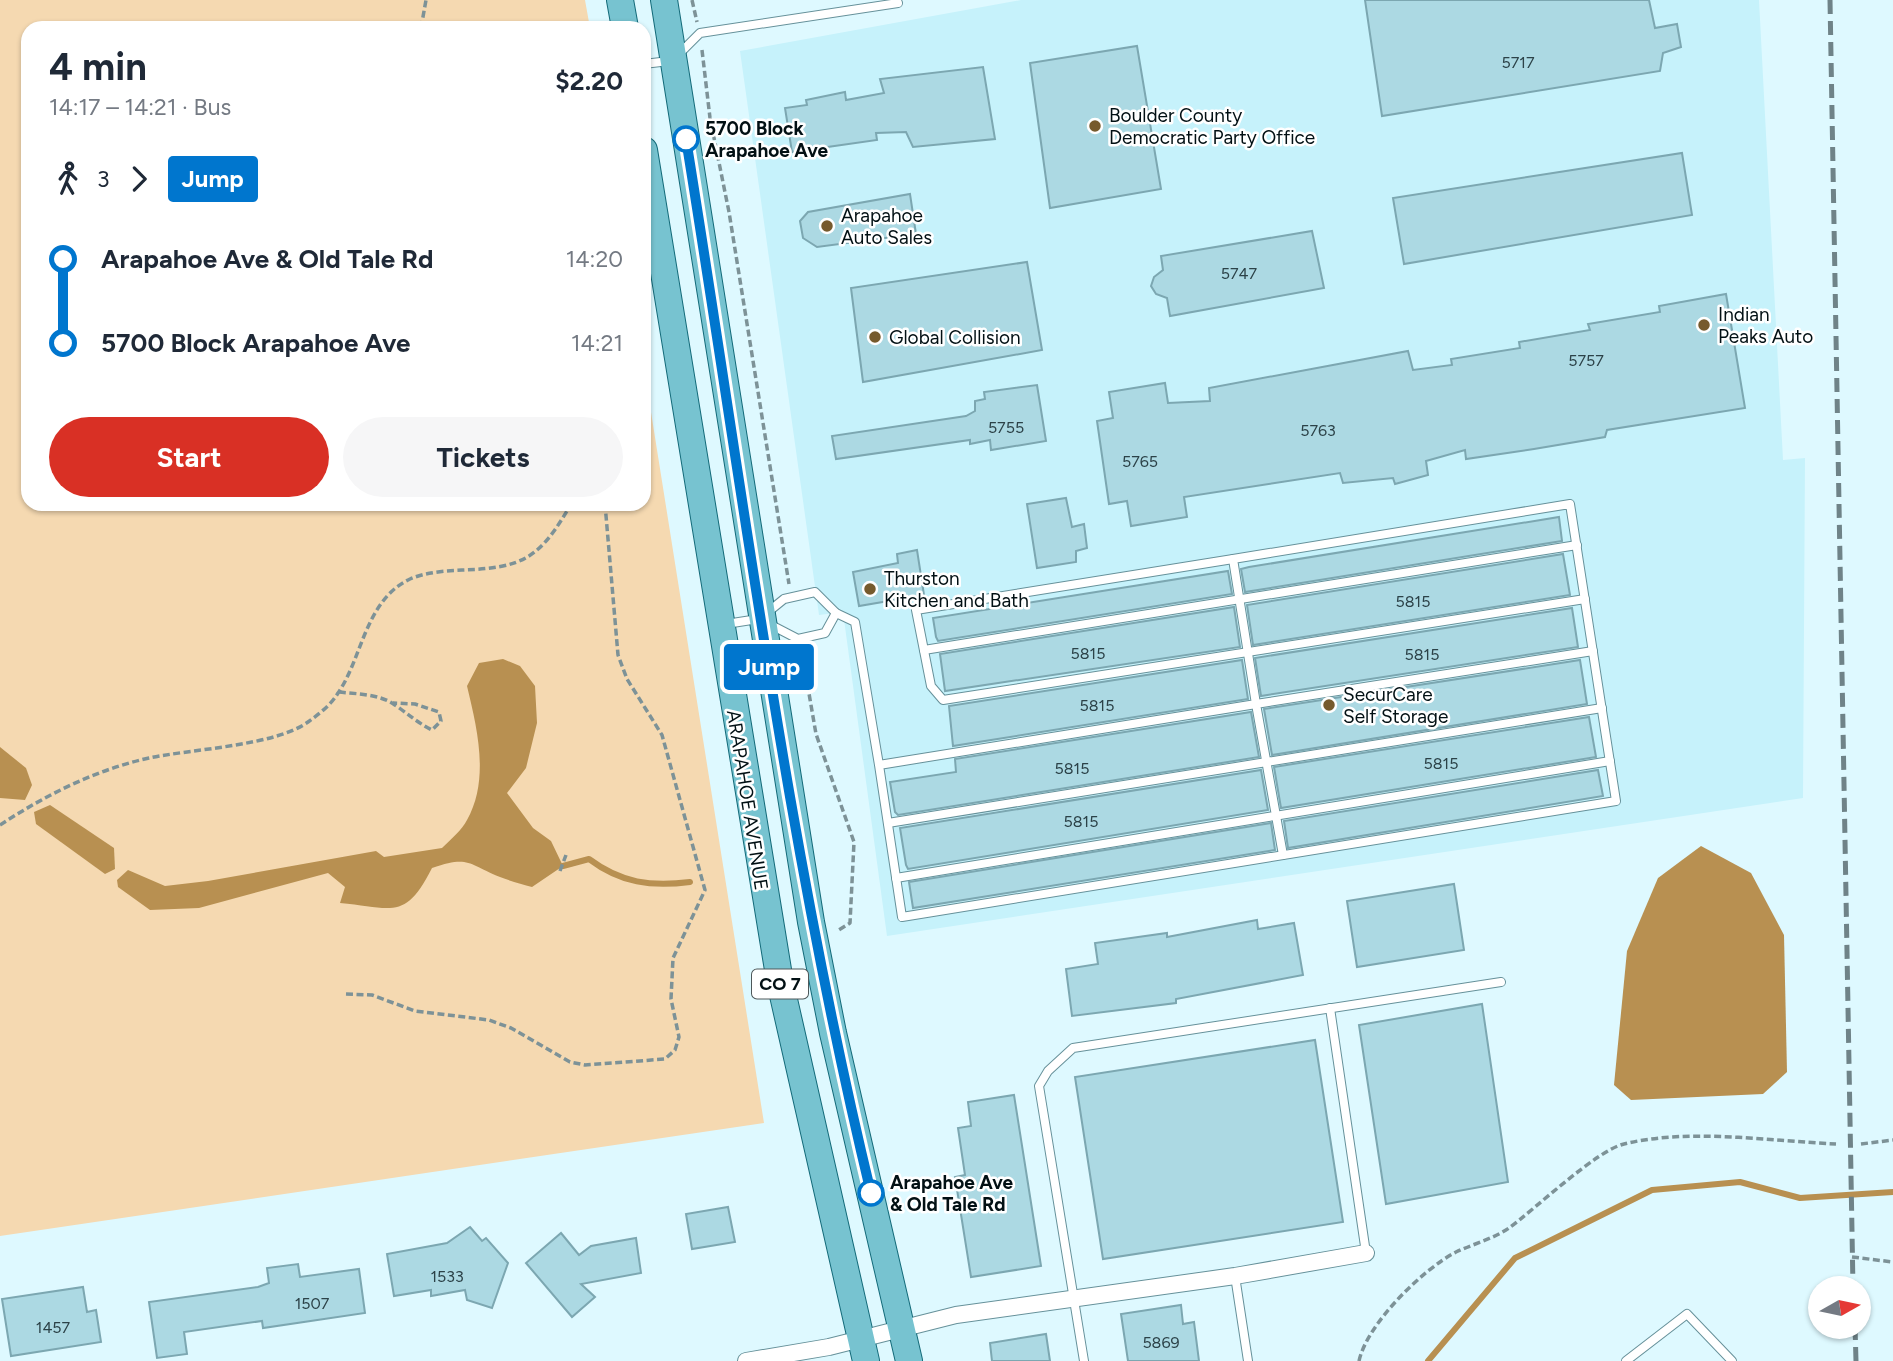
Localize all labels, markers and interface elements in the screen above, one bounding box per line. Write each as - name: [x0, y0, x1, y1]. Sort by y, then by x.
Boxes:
- text: 4 min: [49, 44, 147, 90]
- house number: 5717: [1502, 53, 1535, 72]
- text: $2.20: [555, 65, 623, 97]
- text: 14:17 – 14:21 · Bus: [49, 93, 231, 121]
- place label: Boulder County Democratic Party Office: [1109, 104, 1315, 149]
- place label: 5700 Block Arapahoe Ave: [705, 117, 828, 162]
- marker: Boulder County Democratic Party Office: [1087, 118, 1103, 134]
- marker: 5700 Block Arapahoe Ave: [673, 126, 699, 152]
- icon: walk: [49, 160, 87, 198]
- icon: forward: [120, 160, 158, 198]
- text: Jump: [182, 164, 244, 193]
- text: 3: [97, 165, 110, 193]
- place label: Arapahoe Auto Sales: [841, 204, 932, 249]
- marker: Arapahoe Auto Sales: [819, 218, 835, 234]
- text: Arapahoe Ave & Old Tale Rd: [101, 243, 433, 275]
- text: 14:20: [566, 245, 623, 273]
- house number: 5747: [1221, 264, 1258, 283]
- place label: Indian Peaks Auto: [1718, 303, 1813, 348]
- marker: Indian Peaks Auto: [1696, 317, 1712, 333]
- place label: Global Collision: [889, 326, 1021, 349]
- text: 5700 Block Arapahoe Ave: [101, 327, 410, 359]
- text: 14:21: [571, 329, 623, 357]
- marker: Global Collision: [867, 329, 883, 345]
- house number: 5757: [1568, 351, 1604, 370]
- button: Start: [49, 417, 329, 497]
- button: Tickets: [343, 417, 623, 497]
- house number: 5755: [988, 418, 1024, 437]
- house number: 5763: [1300, 421, 1336, 440]
- house number: 5765: [1122, 452, 1158, 471]
- place label: Thurston Kitchen and Bath: [884, 567, 1029, 612]
- marker: Thurston Kitchen and Bath: [862, 581, 878, 597]
- house number: 5815: [1396, 592, 1430, 611]
- line badge: Jump: [720, 644, 818, 690]
- house number: 5815: [1071, 644, 1105, 663]
- house number: 5815: [1405, 645, 1439, 664]
- text: Jump: [738, 652, 800, 681]
- place label: SecurCare Self Storage: [1343, 683, 1448, 728]
- house number: 5815: [1080, 696, 1114, 715]
- marker: SecurCare Self Storage: [1321, 697, 1337, 713]
- street label: ARAPAHOE AVENUE: [722, 708, 773, 892]
- house number: 5815: [1424, 754, 1458, 773]
- house number: 5815: [1055, 759, 1089, 778]
- house number: 5815: [1064, 812, 1098, 831]
- road number: CO 7: [752, 970, 808, 999]
- place label: Arapahoe Ave & Old Tale Rd: [890, 1171, 1013, 1216]
- marker: Arapahoe Ave & Old Tale Rd: [858, 1180, 884, 1206]
- house number: 1533: [430, 1267, 464, 1286]
- north arrow: [1808, 1276, 1871, 1339]
- map controls: [1808, 1276, 1871, 1339]
- house number: 1507: [295, 1294, 330, 1313]
- house number: 1457: [36, 1318, 71, 1337]
- house number: 5869: [1142, 1333, 1180, 1352]

